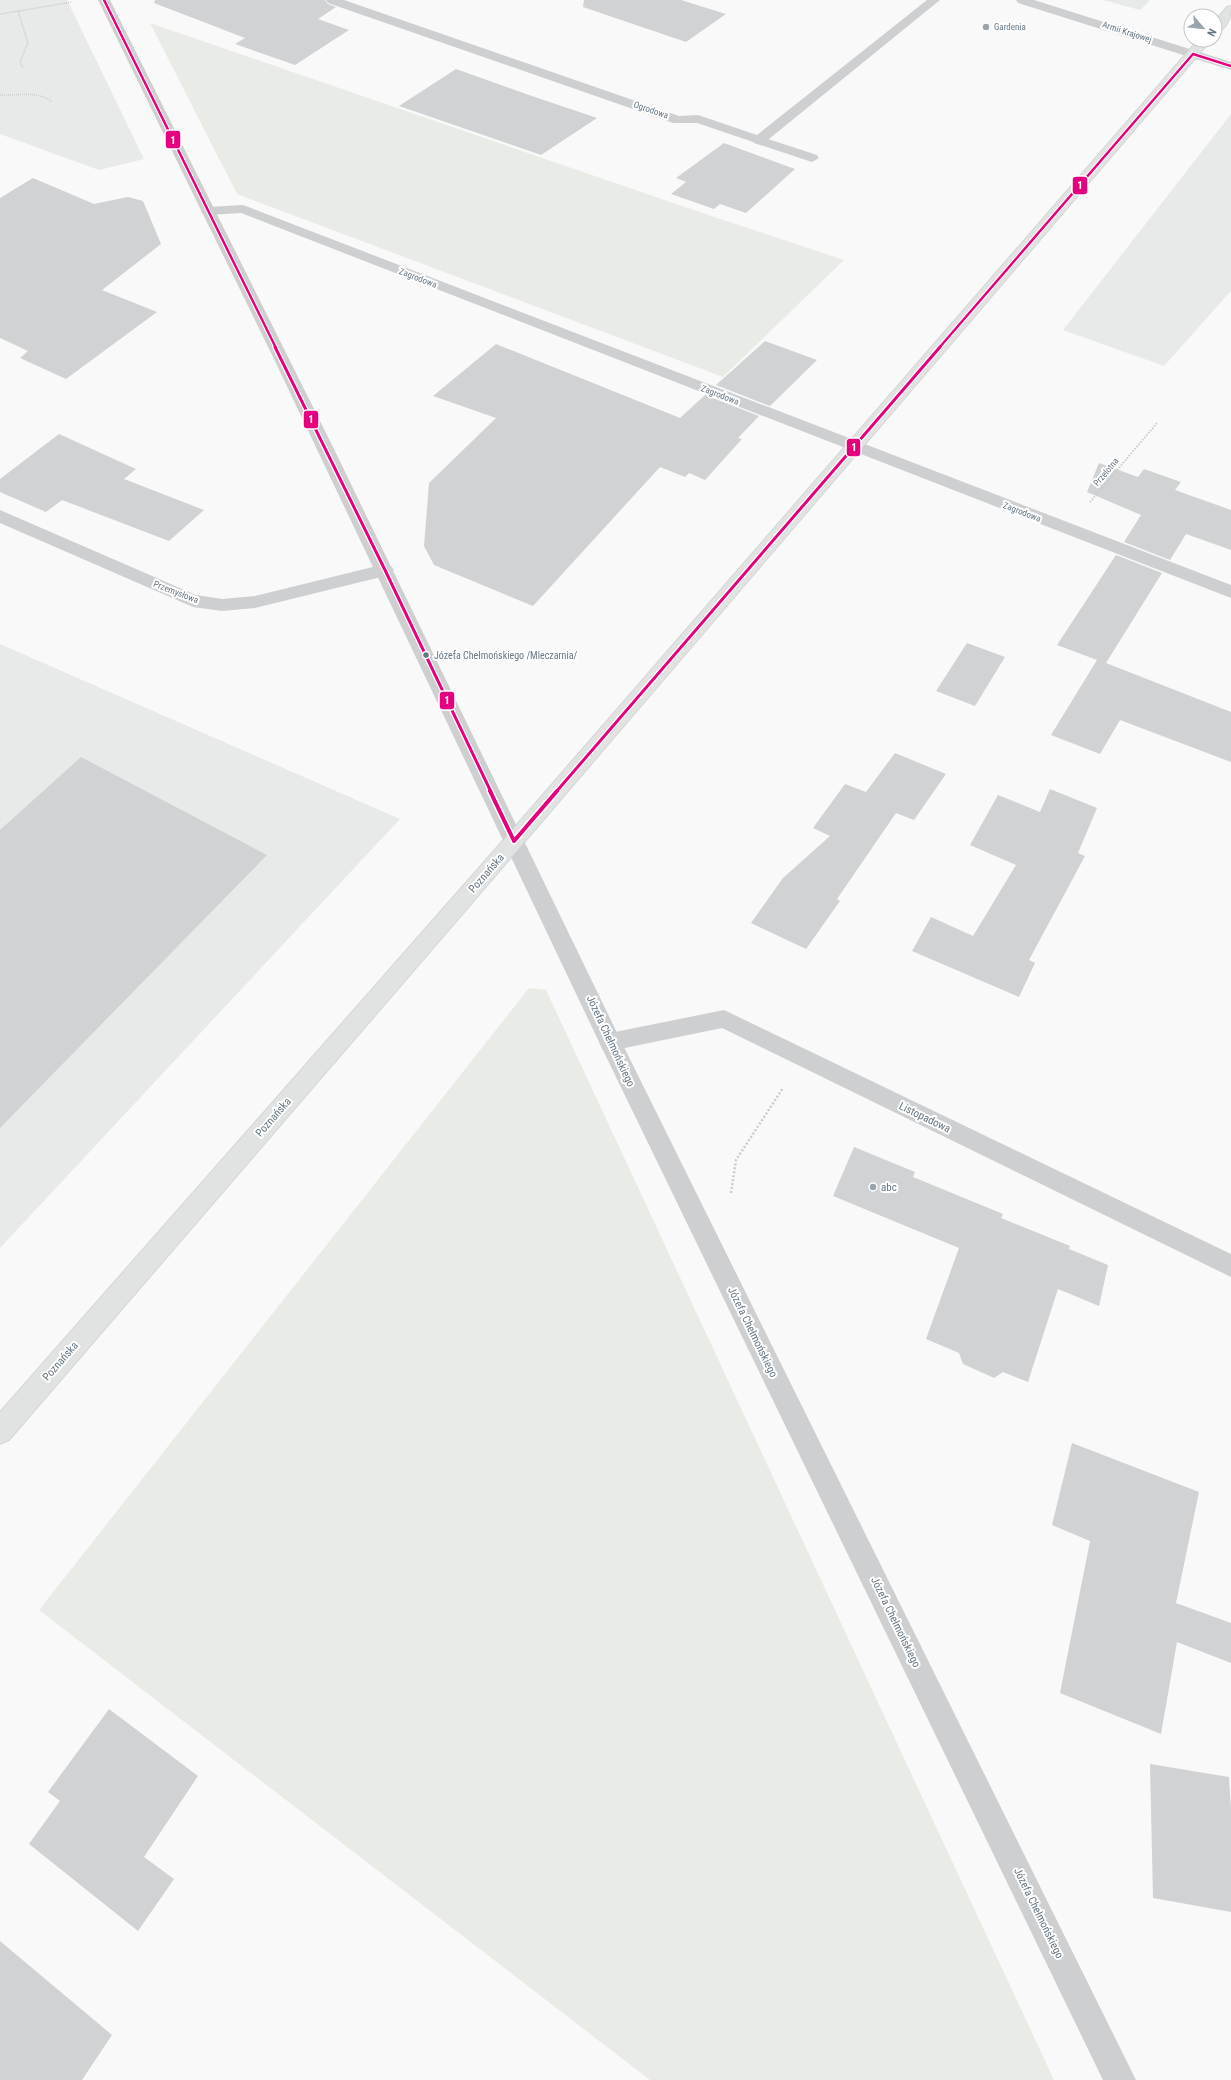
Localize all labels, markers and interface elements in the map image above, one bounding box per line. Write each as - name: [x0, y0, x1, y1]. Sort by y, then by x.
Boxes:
- north arrow: [1183, 8, 1223, 48]
- street label: Armii Krajowej: [1101, 19, 1153, 45]
- marker: Gardenia: [981, 22, 991, 32]
- place label: Gardenia: [994, 22, 1026, 32]
- text: N: [1204, 26, 1219, 39]
- street label: Ogrodowa: [632, 99, 670, 121]
- line badge: 1: [165, 130, 181, 149]
- text: 1: [170, 134, 176, 147]
- line badge: 1: [1072, 176, 1088, 195]
- text: 1: [1077, 179, 1083, 192]
- street label: Zagrodowa: [398, 266, 438, 290]
- street label: Zagrodowa: [700, 383, 740, 407]
- line badge: 1: [303, 410, 319, 429]
- text: 1: [308, 413, 314, 426]
- line badge: 1: [846, 438, 861, 457]
- text: 1: [851, 441, 857, 454]
- street label: Przelotna: [1091, 456, 1121, 488]
- street label: Zagrodowa: [1002, 500, 1042, 524]
- street label: Przemysłowa: [152, 579, 200, 605]
- marker: Józefa Chełmońskiego /Mleczarnia/: [421, 650, 431, 660]
- place label: Józefa Chełmońskiego /Mleczarnia/: [434, 650, 577, 661]
- line badge: 1: [439, 691, 455, 710]
- text: 1: [444, 694, 450, 707]
- street label: Poznańska: [466, 851, 507, 896]
- street label: Józefa Chełmońskiego: [584, 994, 638, 1089]
- street label: Poznańska: [253, 1095, 294, 1140]
- street label: Listopadowa: [897, 1099, 953, 1135]
- place label: abc: [881, 1181, 897, 1194]
- marker: abc: [868, 1182, 878, 1192]
- street label: Józefa Chełmońskiego: [725, 1285, 780, 1380]
- street label: Poznańska: [40, 1339, 81, 1384]
- street label: Józefa Chełmońskiego: [868, 1575, 923, 1670]
- street label: Józefa Chełmońskiego: [1011, 1866, 1066, 1961]

